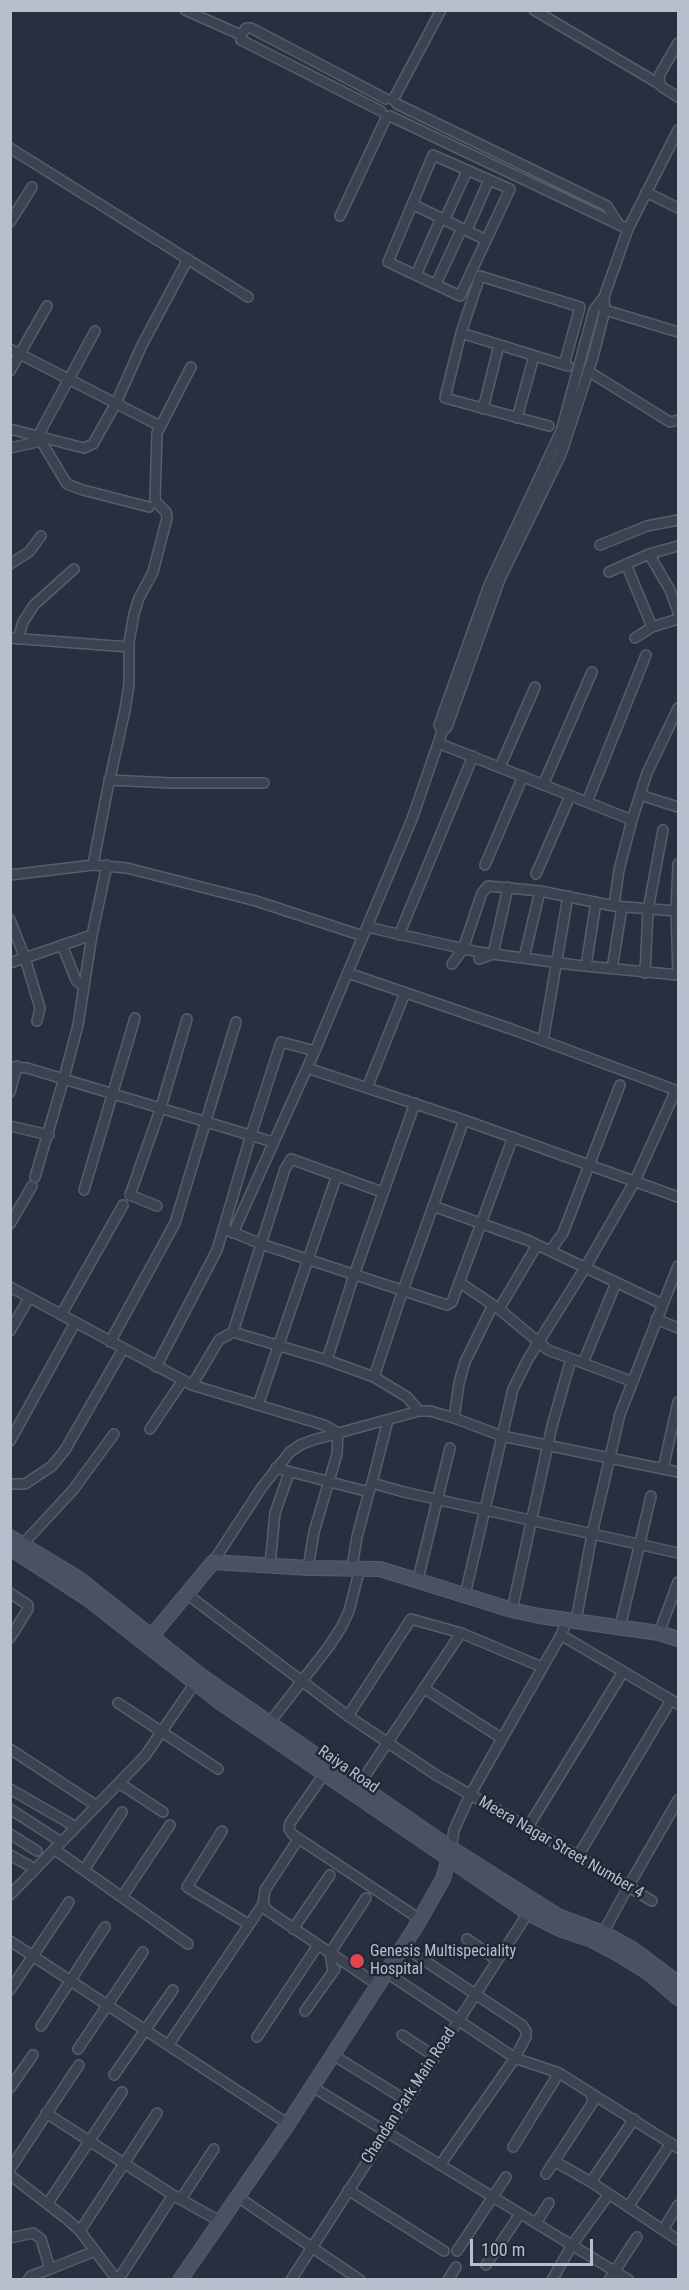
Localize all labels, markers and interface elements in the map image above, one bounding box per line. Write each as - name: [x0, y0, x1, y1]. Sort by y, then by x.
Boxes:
- street label: Raiya Road: [314, 1742, 382, 1798]
- street label: Meera Nagar Street Number 4: [475, 1793, 647, 1903]
- place label: Genesis Multispeciality Hospital: [370, 1942, 516, 1980]
- marker: Genesis Multispeciality Hospital: [348, 1952, 366, 1970]
- street label: Chandan Park Main Road: [358, 2024, 460, 2168]
- scale bar: [473, 2227, 596, 2265]
- text: 100 m: [481, 2239, 525, 2260]

